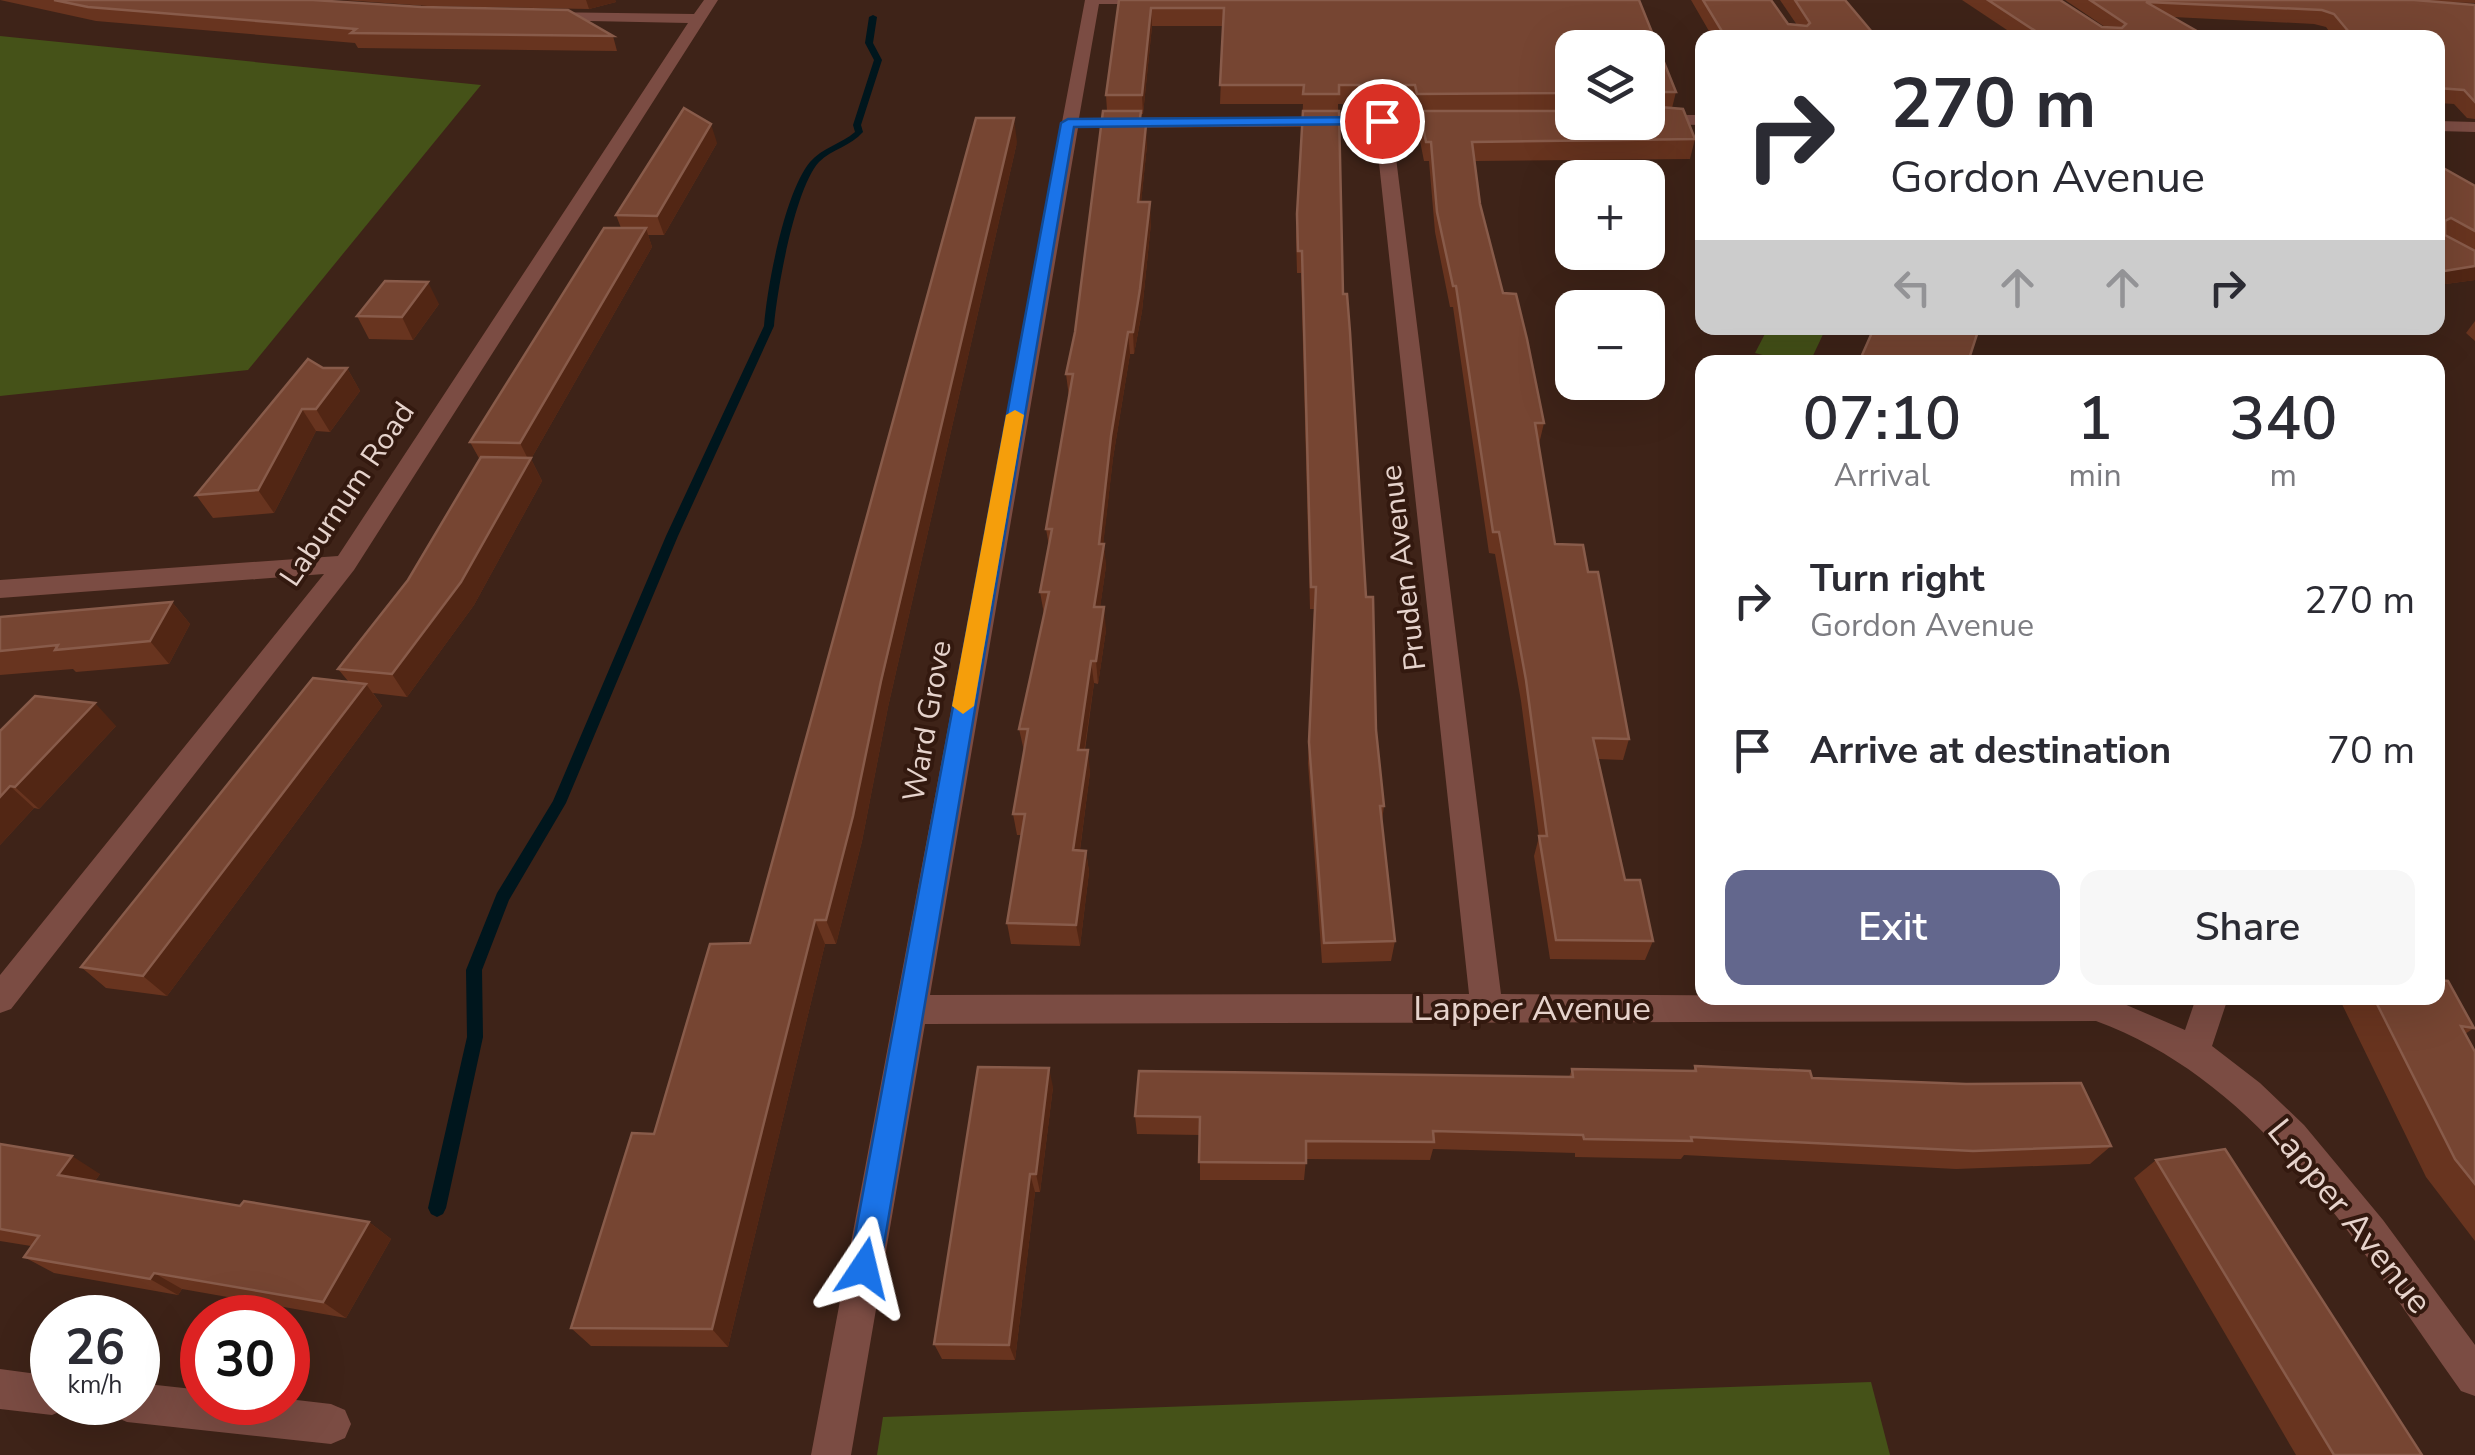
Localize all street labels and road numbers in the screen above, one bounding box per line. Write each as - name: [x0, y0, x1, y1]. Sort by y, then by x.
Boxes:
- street label: Laburnum Road: [270, 394, 424, 595]
- street label: Pruden Avenue: [1371, 463, 1436, 673]
- street label: Ward Grove: [893, 637, 962, 805]
- street label: Lapper Avenue: [1413, 985, 1651, 1032]
- street label: Lapper Avenue: [2257, 1109, 2443, 1323]

